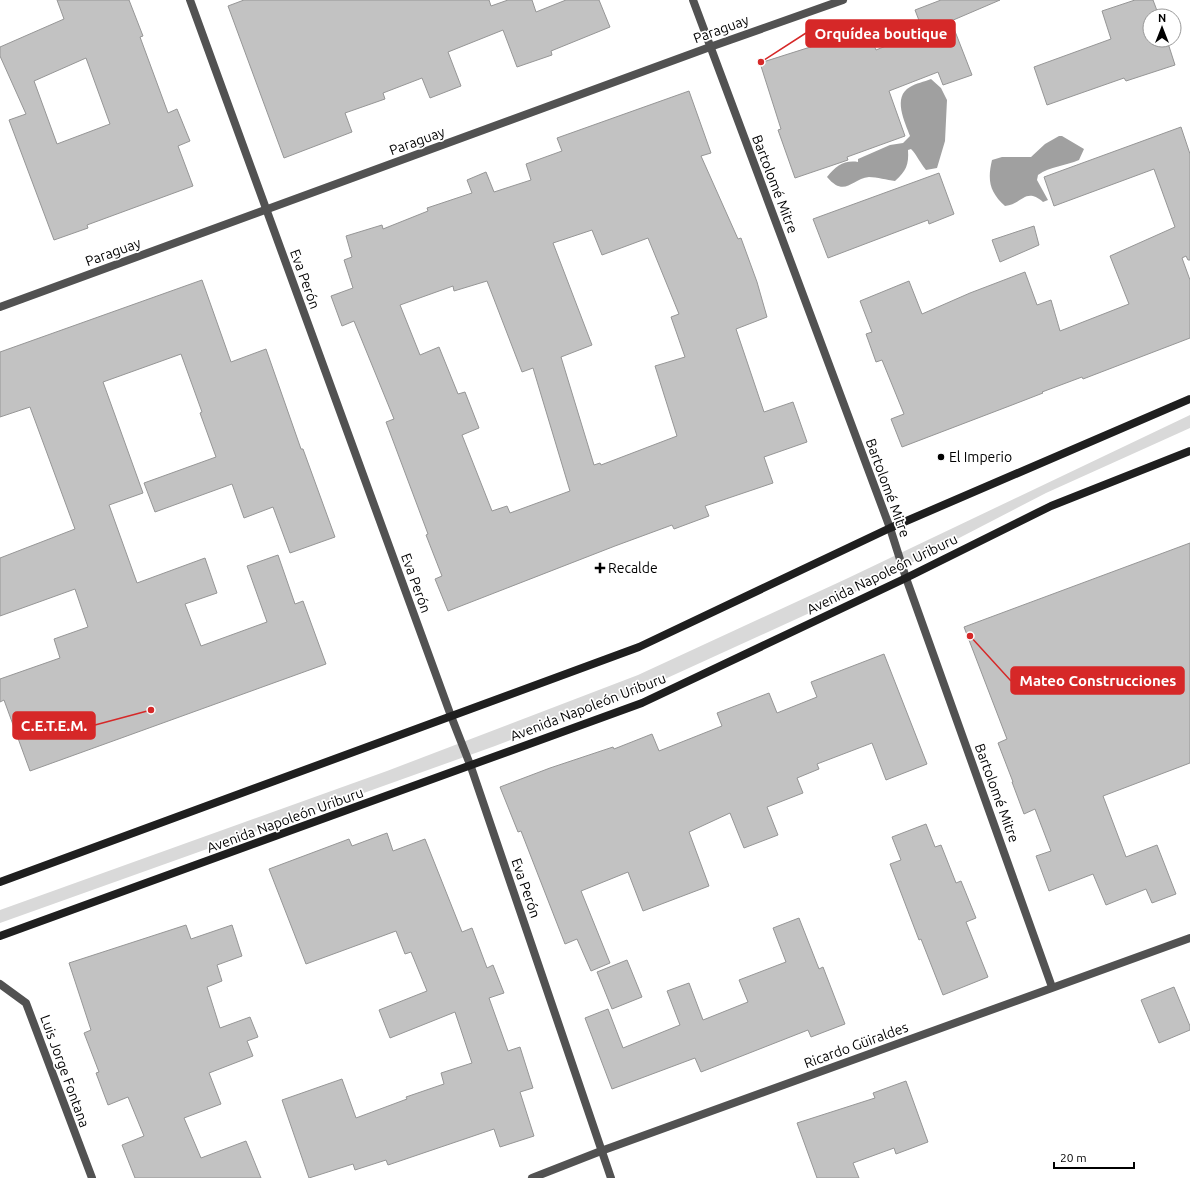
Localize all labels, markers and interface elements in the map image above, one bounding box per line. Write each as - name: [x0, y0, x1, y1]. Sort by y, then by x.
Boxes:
- north arrow: [1142, 8, 1182, 48]
- street label: Paraguay: [691, 11, 751, 46]
- text: N: [1158, 12, 1166, 24]
- callout: Orquídea boutique: [806, 20, 955, 47]
- text: Orquídea boutique: [815, 25, 947, 42]
- street label: Paraguay: [387, 123, 447, 158]
- street label: Bartolomé Mitre: [749, 133, 801, 235]
- street label: Paraguay: [83, 234, 143, 269]
- street label: Eva Perón: [287, 247, 323, 311]
- street label: Bartolomé Mitre: [863, 436, 913, 540]
- place label: El Imperio: [949, 449, 1012, 465]
- marker: El Imperio: [936, 452, 946, 462]
- street label: Avenida Napoleón Uriburu: [804, 531, 960, 617]
- street label: Eva Perón: [398, 551, 434, 615]
- place label: Recalde: [608, 560, 658, 576]
- marker: Recalde: [595, 563, 605, 573]
- callout: Mateo Construcciones: [1011, 667, 1184, 694]
- street label: Avenida Napoleón Uriburu: [508, 670, 668, 744]
- text: Mateo Construcciones: [1020, 672, 1176, 689]
- callout: C.E.T.E.M.: [13, 712, 95, 739]
- text: C.E.T.E.M.: [21, 717, 87, 734]
- street label: Bartolomé Mitre: [972, 741, 1022, 845]
- street label: Avenida Napoleón Uriburu: [204, 784, 366, 856]
- street label: Eva Perón: [508, 856, 544, 920]
- street label: Luis Jorge Fontana: [37, 1013, 93, 1129]
- street label: Ricardo Güiraldes: [802, 1019, 910, 1071]
- scale bar: [1054, 1144, 1134, 1170]
- text: 20 m: [1060, 1151, 1087, 1164]

